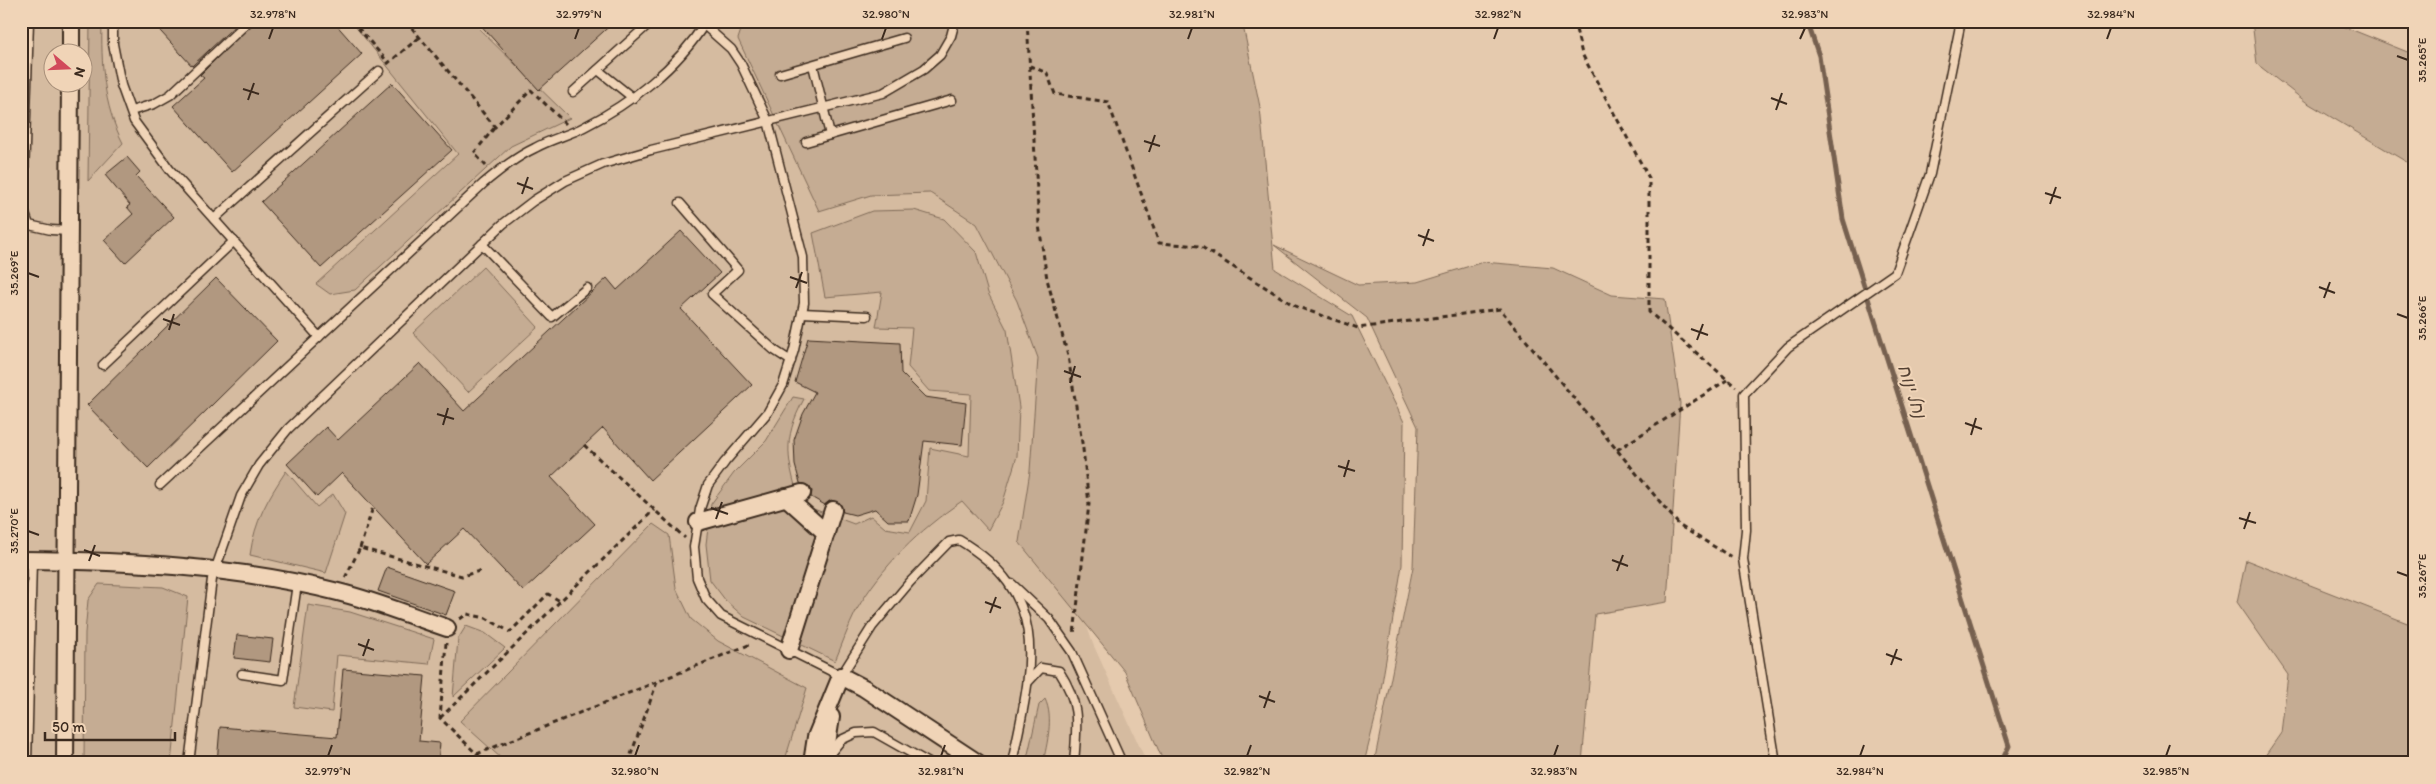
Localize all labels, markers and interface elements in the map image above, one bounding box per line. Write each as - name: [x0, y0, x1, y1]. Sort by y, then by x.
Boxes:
- text: 32.978°N: [250, 7, 296, 21]
- text: 32.979°N: [556, 7, 602, 21]
- text: 32.980°N: [862, 7, 910, 21]
- text: 32.981°N: [1169, 7, 1215, 21]
- text: 32.982°N: [1475, 7, 1521, 21]
- text: 32.983°N: [1782, 7, 1828, 21]
- text: 32.984°N: [2087, 7, 2135, 21]
- text: 35.265°E: [2415, 37, 2429, 82]
- north arrow: [42, 42, 92, 92]
- text: N: [70, 65, 89, 79]
- text: 35.269°E: [7, 250, 21, 295]
- text: 35.266°E: [2415, 295, 2429, 340]
- water label: נחל ינוח: [1893, 361, 1932, 422]
- text: 35.270°E: [7, 508, 21, 554]
- text: 35.267°E: [2415, 553, 2429, 598]
- scale bar: [45, 709, 175, 741]
- text: 50 m: [52, 718, 85, 736]
- text: 32.979°N: [305, 764, 351, 778]
- text: 32.980°N: [611, 764, 659, 778]
- text: 32.981°N: [918, 764, 964, 778]
- text: 32.982°N: [1224, 764, 1270, 778]
- text: 32.983°N: [1531, 764, 1577, 778]
- text: 32.984°N: [1836, 764, 1884, 778]
- text: 32.985°N: [2143, 764, 2189, 778]

